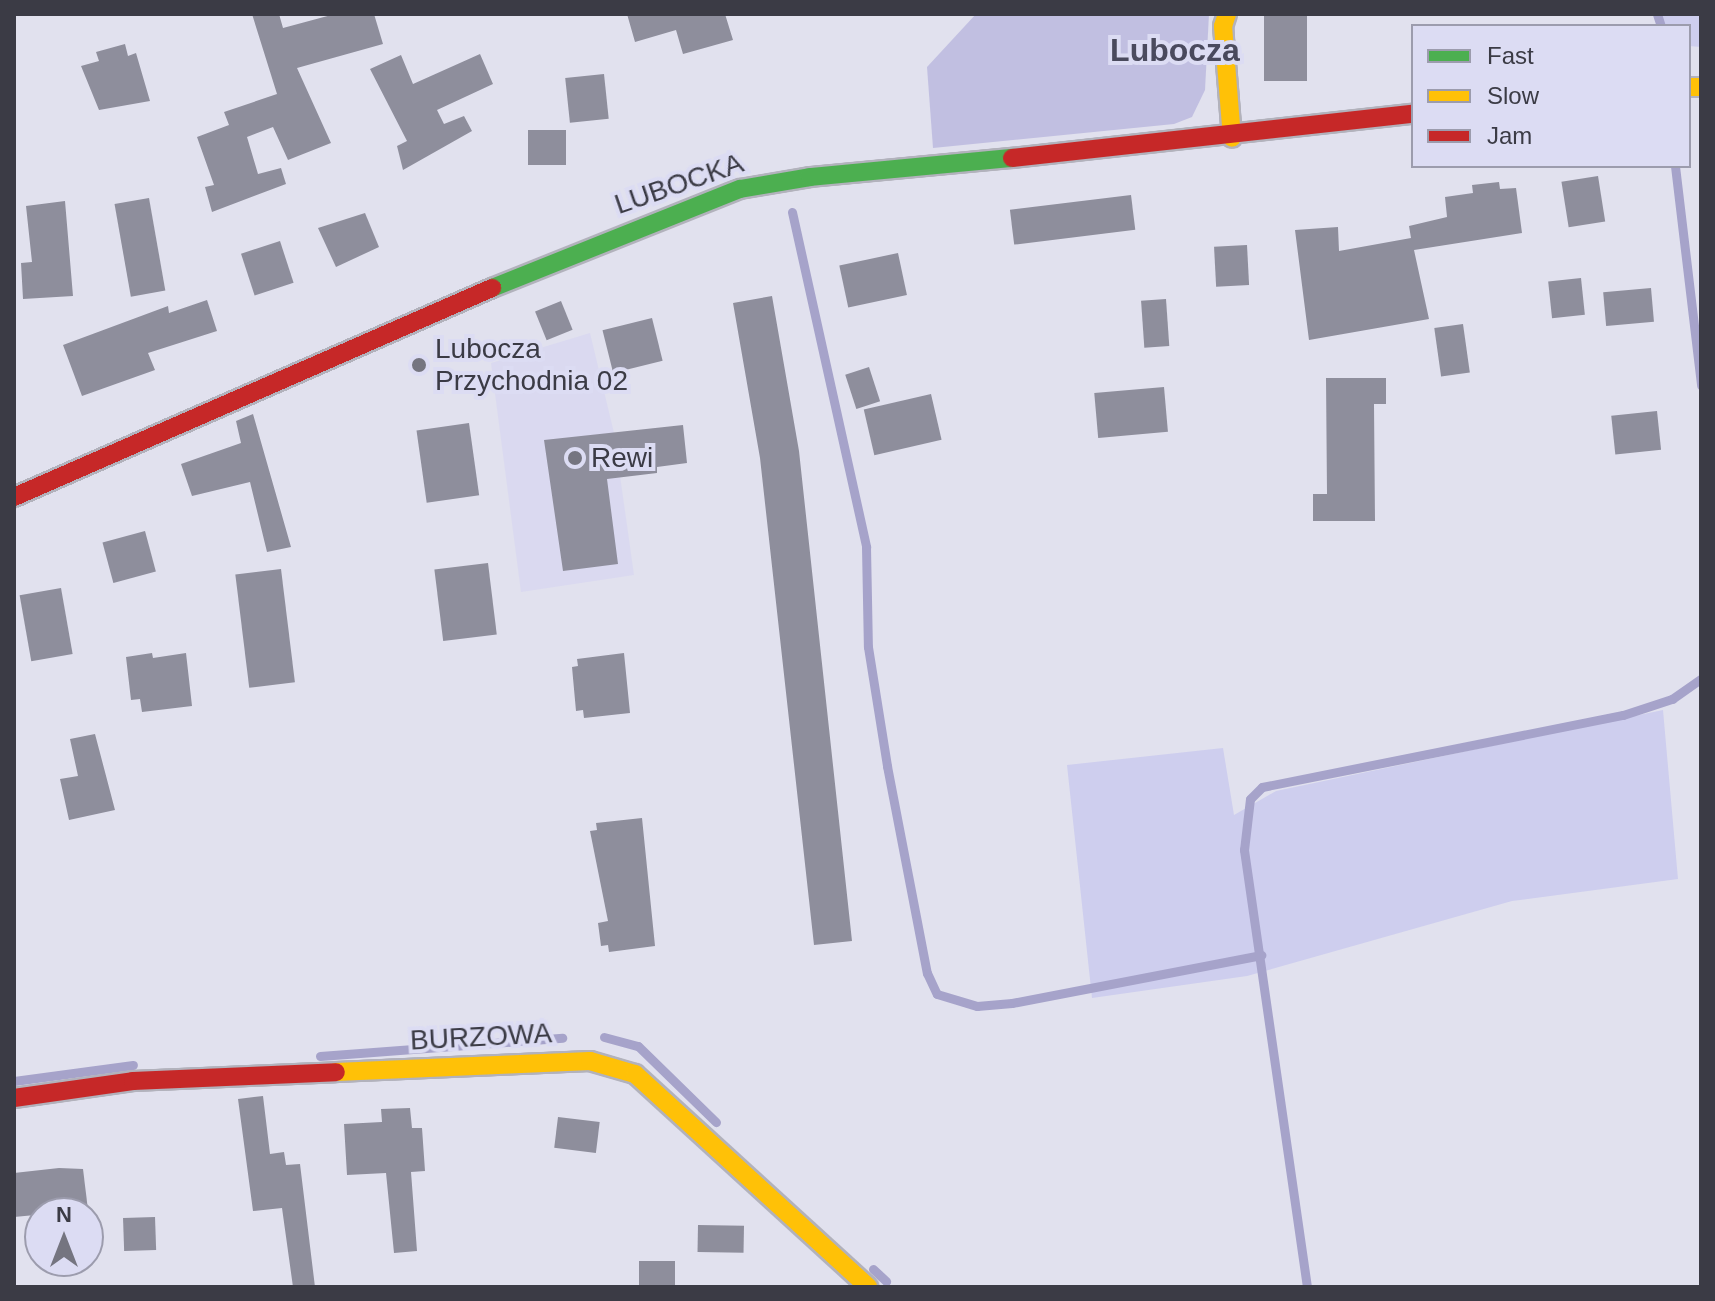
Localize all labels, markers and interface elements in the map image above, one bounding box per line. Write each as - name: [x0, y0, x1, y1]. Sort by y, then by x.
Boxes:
- legend: [1411, 24, 1691, 168]
- district label: Lubocza: [1110, 31, 1240, 69]
- text: Fast: [1487, 42, 1534, 69]
- text: Slow: [1487, 82, 1539, 109]
- text: Jam: [1487, 122, 1532, 149]
- street label: LUBOCKA: [610, 146, 748, 222]
- place label: Lubocza Przychodnia 02: [435, 332, 628, 398]
- marker: Lubocza Przychodnia 02: [410, 356, 428, 374]
- place label: Rewi: [591, 441, 653, 475]
- marker: Rewi: [566, 449, 584, 467]
- street label: BURZOWA: [409, 1017, 553, 1057]
- north arrow: [24, 1197, 104, 1277]
- text: N: [56, 1202, 72, 1227]

